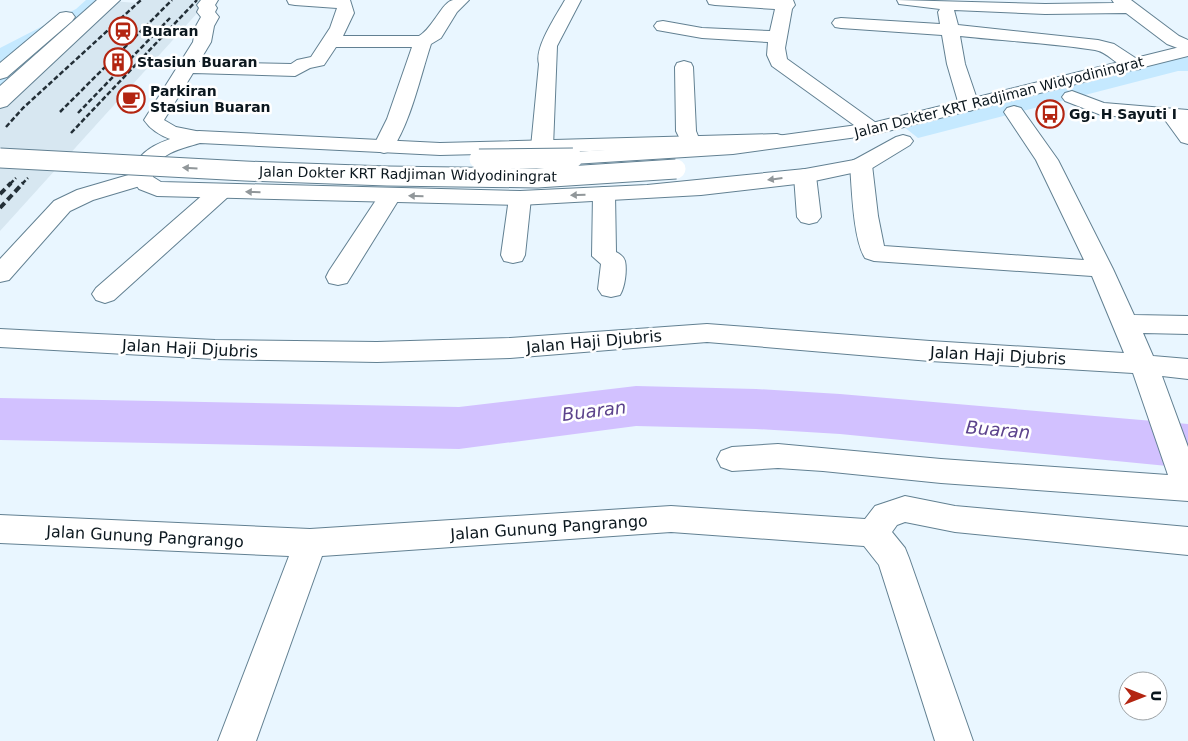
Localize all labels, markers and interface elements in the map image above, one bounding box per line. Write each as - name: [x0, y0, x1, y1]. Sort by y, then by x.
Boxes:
- station icon: Buaran: [108, 16, 138, 46]
- place label: Buaran: [142, 23, 198, 39]
- building icon: Stasiun Buaran: [103, 47, 133, 77]
- street label: Jalan Dokter KRT Radjiman Widyodiningrat: [852, 53, 1146, 141]
- place label: Stasiun Buaran: [137, 54, 258, 70]
- place label: Parkiran Stasiun Buaran: [150, 83, 271, 115]
- cafe icon: Parkiran Stasiun Buaran: [116, 84, 146, 114]
- bus stop icon: Gg. H Sayuti I: [1035, 99, 1065, 129]
- place label: Gg. H Sayuti I: [1069, 106, 1177, 122]
- one-way arrow: [182, 163, 198, 171]
- street label: Jalan Dokter KRT Radjiman Widyodiningrat: [258, 163, 557, 185]
- one-way arrow: [766, 175, 782, 183]
- one-way arrow: [245, 188, 261, 196]
- one-way arrow: [407, 192, 423, 200]
- one-way arrow: [570, 192, 586, 200]
- street label: Jalan Haji Djubris: [524, 326, 663, 357]
- street label: Jalan Haji Djubris: [120, 335, 258, 362]
- street label: Jalan Haji Djubris: [928, 342, 1066, 369]
- water label: Buaran: [561, 396, 627, 425]
- water label: Buaran: [965, 416, 1031, 443]
- street label: Jalan Gunung Pangrango: [449, 511, 648, 544]
- street label: Jalan Gunung Pangrango: [45, 522, 244, 551]
- north arrow: [1118, 671, 1168, 721]
- text: U: [1148, 690, 1164, 702]

